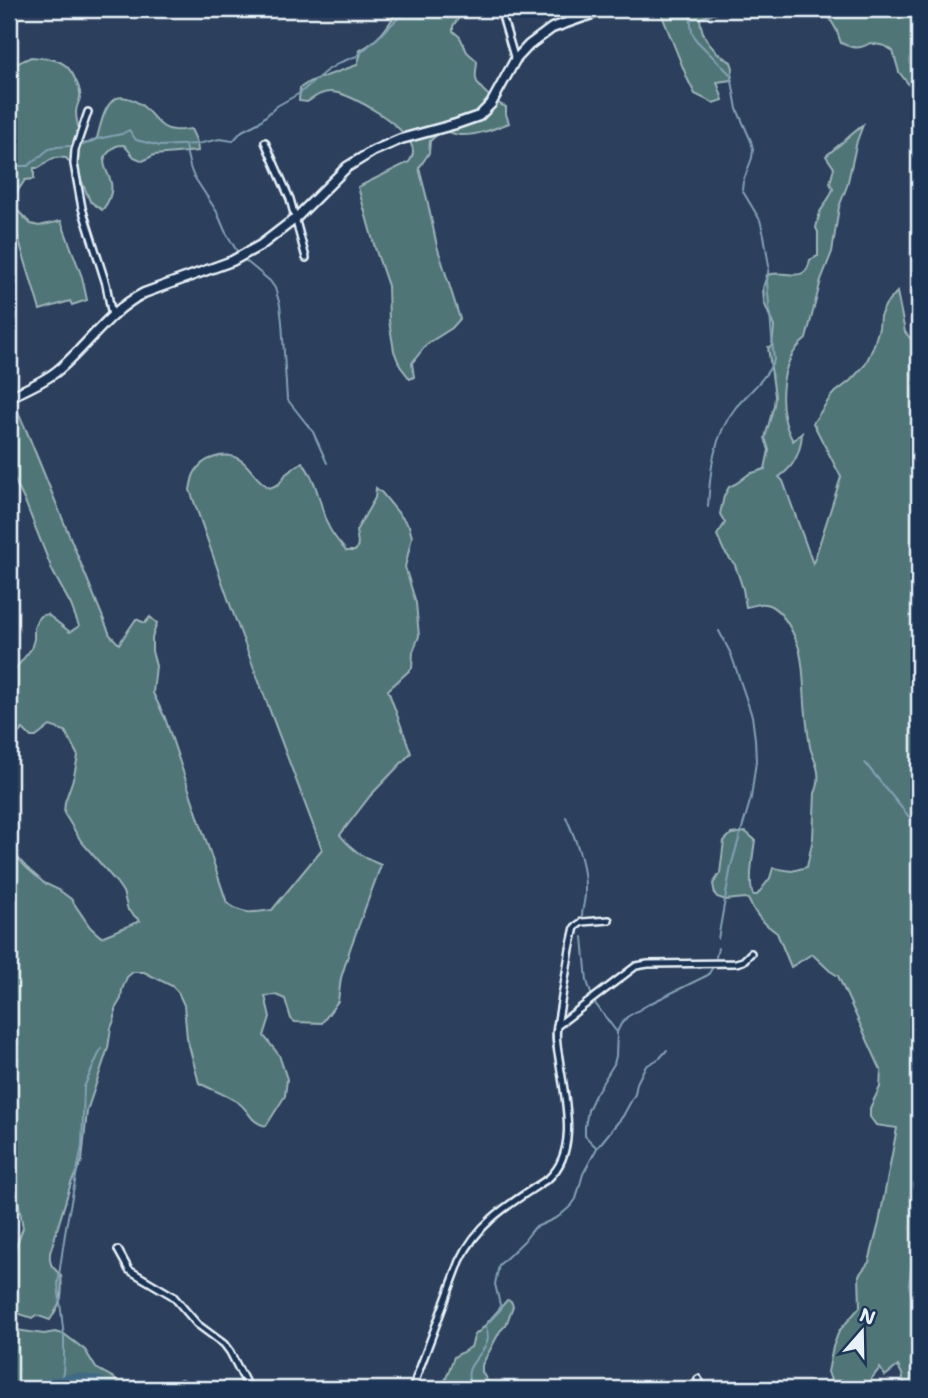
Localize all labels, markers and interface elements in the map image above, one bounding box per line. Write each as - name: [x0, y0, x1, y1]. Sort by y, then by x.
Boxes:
- north arrow: [827, 1296, 897, 1366]
- text: N: [856, 1302, 879, 1331]

